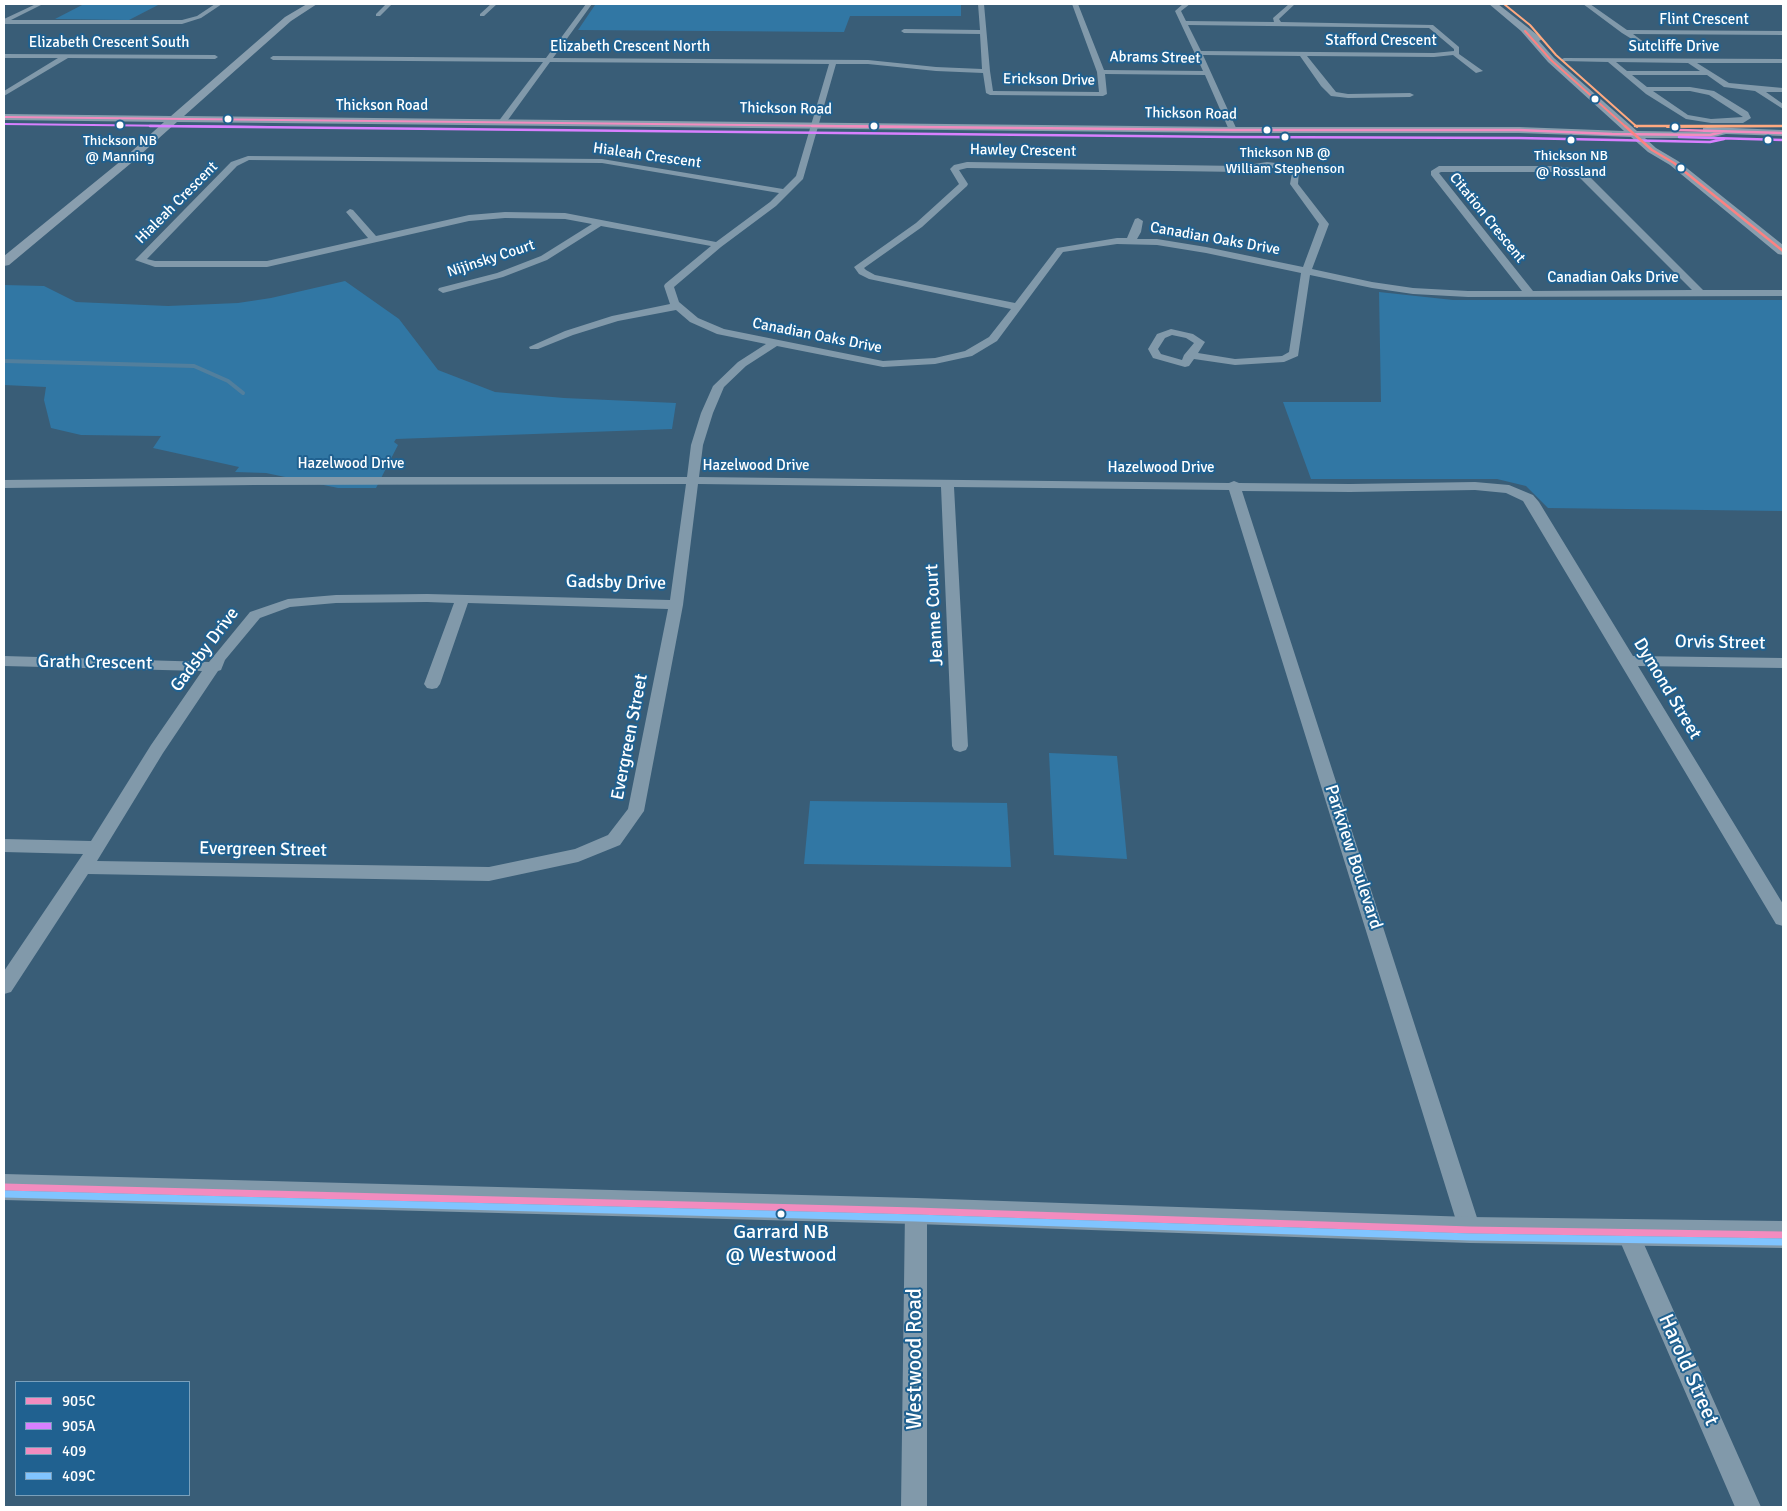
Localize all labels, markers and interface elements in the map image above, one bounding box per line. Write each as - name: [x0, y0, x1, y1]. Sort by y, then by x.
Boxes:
- street label: Flint Crescent: [1659, 11, 1749, 29]
- street label: Stafford Crescent: [1325, 32, 1437, 50]
- street label: Elizabeth Crescent South: [29, 34, 189, 52]
- street label: Elizabeth Crescent North: [550, 38, 710, 56]
- street label: Sutcliffe Drive: [1629, 38, 1719, 56]
- street label: Abrams Street: [1109, 48, 1201, 68]
- street label: Erickson Drive: [1003, 70, 1095, 90]
- unlabelled marker: [1590, 94, 1600, 104]
- street label: Thickson Road: [336, 97, 428, 115]
- street label: Thickson Road: [740, 99, 832, 119]
- street label: Thickson Road: [1145, 104, 1237, 124]
- unlabelled marker: [223, 114, 233, 124]
- marker: Thickson NB @ Manning: [115, 120, 125, 130]
- unlabelled marker: [869, 121, 879, 131]
- unlabelled marker: [1670, 122, 1680, 132]
- unlabelled marker: [1262, 125, 1272, 135]
- marker: Thickson NB @ William Stephenson: [1280, 132, 1290, 142]
- place label: Thickson NB @ Manning: [83, 133, 157, 166]
- marker: Thickson NB @ Rossland: [1566, 135, 1576, 145]
- unlabelled marker: [1763, 135, 1773, 145]
- street label: Hialeah Crescent: [592, 140, 702, 172]
- street label: Hawley Crescent: [970, 141, 1076, 161]
- place label: Thickson NB @ William Stephenson: [1225, 145, 1345, 178]
- place label: Thickson NB @ Rossland: [1534, 148, 1608, 180]
- street label: Hialeah Crescent: [132, 158, 222, 248]
- unlabelled marker: [1676, 163, 1686, 173]
- street label: Citation Crescent: [1445, 169, 1529, 267]
- street label: Canadian Oaks Drive: [1149, 219, 1281, 259]
- street label: Nijinsky Court: [445, 236, 537, 282]
- street label: Canadian Oaks Drive: [1547, 269, 1679, 287]
- street label: Canadian Oaks Drive: [751, 315, 883, 357]
- street label: Hazelwood Drive: [297, 455, 405, 473]
- street label: Hazelwood Drive: [702, 457, 810, 475]
- street label: Hazelwood Drive: [1107, 459, 1215, 477]
- street label: Jeanne Court: [922, 563, 948, 667]
- street label: Gadsby Drive: [566, 571, 666, 595]
- street label: Gadsby Drive: [166, 603, 244, 697]
- street label: Orvis Street: [1675, 631, 1765, 655]
- street label: Dymond Street: [1628, 635, 1706, 743]
- street label: Grath Crescent: [38, 651, 152, 675]
- street label: Evergreen Street: [607, 672, 653, 802]
- street label: Parkview Boulevard: [1319, 782, 1387, 932]
- street label: Evergreen Street: [199, 838, 327, 862]
- marker: Garrard NB @ Westwood: [776, 1209, 786, 1219]
- place label: Garrard NB @ Westwood: [725, 1221, 837, 1268]
- street label: Westwood Road: [902, 1288, 928, 1430]
- street label: Harold Street: [1652, 1310, 1724, 1430]
- legend: [15, 1381, 190, 1496]
- text: 905C: [62, 1392, 95, 1410]
- text: 905A: [62, 1417, 95, 1435]
- text: 409: [62, 1442, 86, 1460]
- text: 409C: [62, 1467, 95, 1485]

